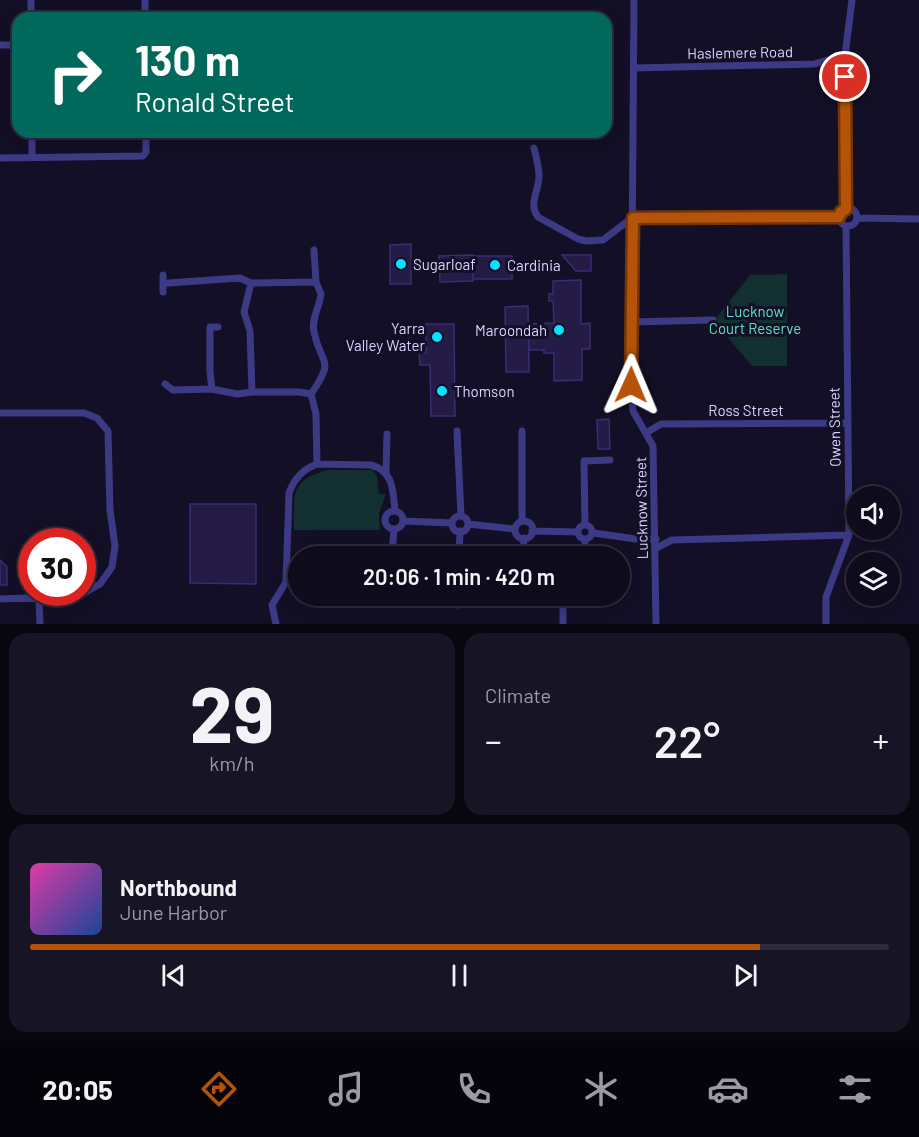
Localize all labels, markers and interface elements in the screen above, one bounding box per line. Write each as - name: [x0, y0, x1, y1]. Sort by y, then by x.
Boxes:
- text: 130 m: [135, 34, 240, 84]
- icon: right: [36, 36, 114, 114]
- street label: Haslemere Road: [687, 42, 793, 62]
- pin: [819, 51, 870, 102]
- icon: arrive: [828, 60, 861, 93]
- text: Ronald Street: [135, 85, 295, 117]
- place label: Sugarloaf: [413, 255, 476, 273]
- place label: Cardinia: [507, 256, 561, 274]
- marker: Sugarloaf: [394, 257, 408, 271]
- marker: Cardinia: [488, 258, 502, 272]
- park label: Lucknow Court Reserve: [709, 302, 801, 337]
- place label: Yarra Valley Water: [346, 319, 426, 354]
- place label: Maroondah: [475, 321, 547, 339]
- marker: Maroondah: [552, 323, 566, 337]
- marker: Yarra Valley Water: [430, 330, 444, 344]
- position arrow: [599, 353, 663, 417]
- place label: Thomson: [454, 382, 515, 400]
- marker: Thomson: [435, 384, 449, 398]
- street label: Owen Street: [824, 387, 844, 467]
- street label: Ross Street: [708, 401, 784, 419]
- street label: Lucknow Street: [631, 457, 651, 559]
- map controls: [846, 486, 900, 606]
- button: sound: [846, 486, 900, 540]
- speed limit sign: 30: [18, 528, 96, 606]
- button: layers: [846, 552, 900, 606]
- text: 20:06 · 1 min · 420 m: [363, 563, 555, 589]
- text: 29: [189, 665, 275, 759]
- text: Climate: [485, 683, 551, 707]
- text: 22°: [654, 713, 720, 767]
- text: −: [485, 720, 502, 760]
- text: +: [872, 720, 889, 760]
- text: km/h: [209, 751, 255, 775]
- text: Northbound: [120, 874, 237, 900]
- text: June Harbor: [120, 900, 227, 924]
- icon: previous: [157, 959, 190, 992]
- icon: pause: [443, 959, 476, 992]
- icon: next: [729, 959, 762, 992]
- icon: directions: [198, 1068, 240, 1110]
- icon: music: [325, 1068, 367, 1110]
- icon: phone: [453, 1068, 495, 1110]
- icon: climate: [580, 1068, 622, 1110]
- icon: car: [707, 1068, 749, 1110]
- icon: filters: [834, 1068, 876, 1110]
- text: 20:05: [43, 1073, 113, 1105]

